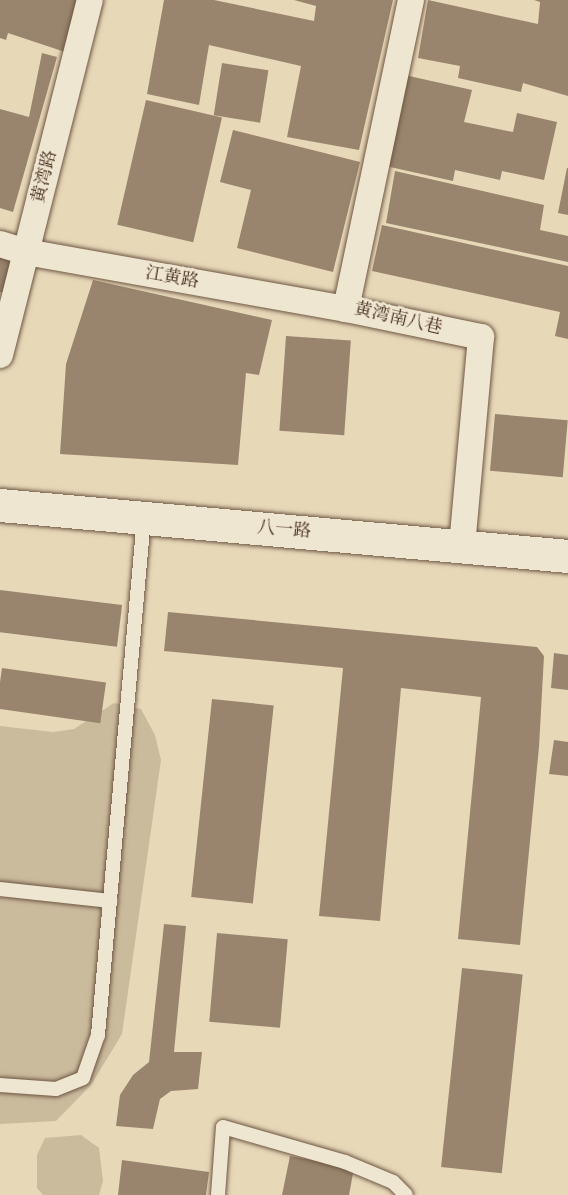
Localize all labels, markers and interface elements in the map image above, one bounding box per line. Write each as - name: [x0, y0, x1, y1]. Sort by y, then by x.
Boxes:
- street label: 黄湾路: [28, 148, 62, 206]
- street label: 江黄路: [144, 263, 200, 293]
- street label: 黄湾南八巷: [352, 298, 444, 340]
- street label: 八一路: [256, 517, 312, 543]

